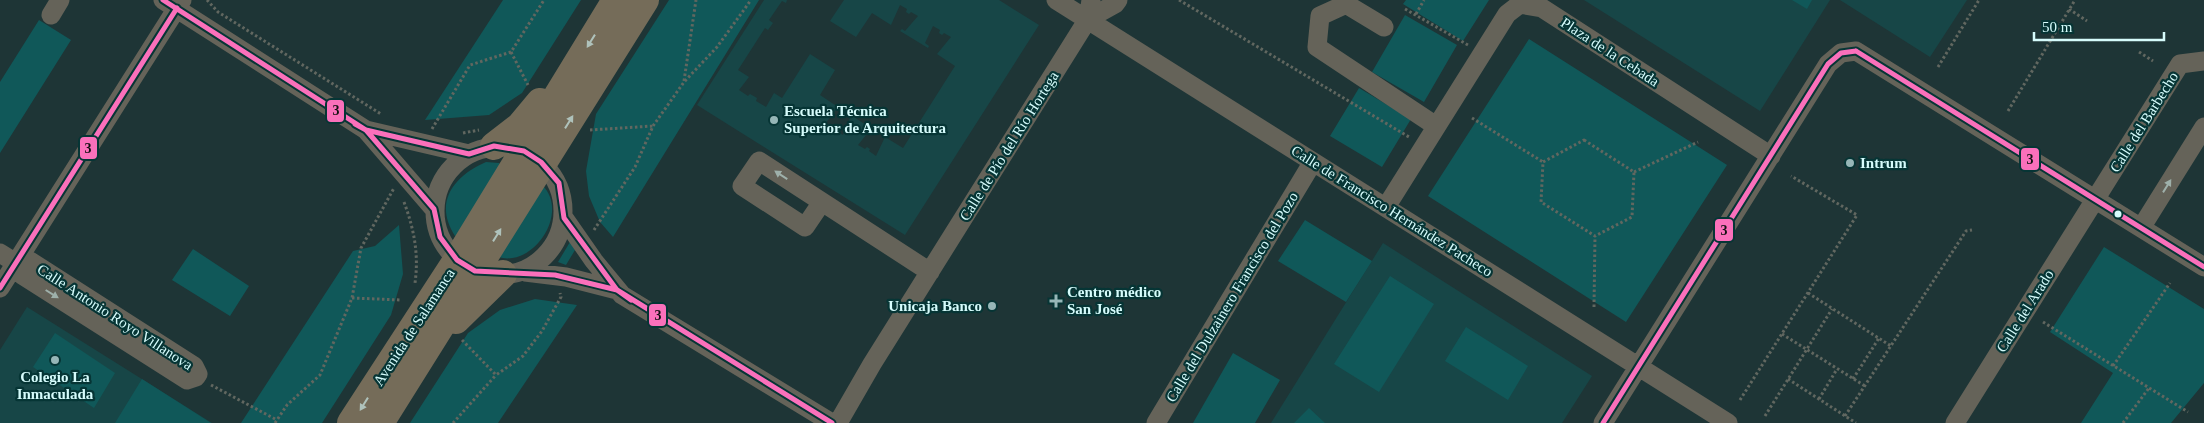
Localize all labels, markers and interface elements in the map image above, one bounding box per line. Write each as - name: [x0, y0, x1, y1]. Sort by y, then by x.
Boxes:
- scale bar: [2034, 10, 2164, 42]
- street label: Plaza de la Cebada: [1558, 14, 1662, 90]
- text: 50 m: [2042, 19, 2073, 35]
- one-way arrow: [586, 35, 595, 48]
- street label: Calle de Pío del Río Hortega: [956, 68, 1062, 224]
- street label: Calle del Barbecho: [2107, 69, 2181, 175]
- line badge: 3: [326, 99, 345, 123]
- text: 3: [333, 103, 340, 118]
- place label: Escuela Técnica Superior de Arquitectura: [784, 103, 946, 136]
- marker: Escuela Técnica Superior de Arquitectura: [768, 114, 780, 126]
- one-way arrow: [564, 115, 573, 129]
- line badge: 3: [79, 136, 98, 160]
- text: 3: [85, 141, 92, 156]
- street label: Calle de Francisco Hernández Pacheco: [1289, 142, 1495, 280]
- line badge: 3: [2020, 147, 2040, 171]
- text: 3: [2027, 152, 2034, 167]
- place label: Intrum: [1860, 155, 1907, 171]
- marker: Intrum: [1844, 157, 1856, 169]
- one-way arrow: [774, 171, 788, 180]
- one-way arrow: [2162, 180, 2171, 193]
- street label: Calle del Dulzainero Francisco del Pozo: [1163, 189, 1301, 405]
- unlabelled marker: [2113, 209, 2123, 219]
- line badge: 3: [1714, 218, 1734, 242]
- text: 3: [1721, 223, 1728, 238]
- one-way arrow: [492, 228, 501, 242]
- street label: Calle Antonio Royo Villanova: [34, 261, 196, 373]
- street label: Avenida de Salamanca: [370, 265, 458, 389]
- street label: Calle del Arado: [1993, 267, 2057, 355]
- place label: Centro médico San José: [1067, 284, 1161, 317]
- one-way arrow: [45, 290, 58, 299]
- marker: Centro médico San José: [1049, 294, 1063, 308]
- place label: Unicaja Banco: [888, 298, 982, 314]
- marker: Unicaja Banco: [986, 300, 998, 312]
- line badge: 3: [648, 303, 667, 327]
- text: 3: [655, 308, 662, 323]
- marker: Colegio La Inmaculada: [49, 354, 61, 366]
- place label: Colegio La Inmaculada: [17, 369, 94, 402]
- one-way arrow: [359, 397, 368, 410]

